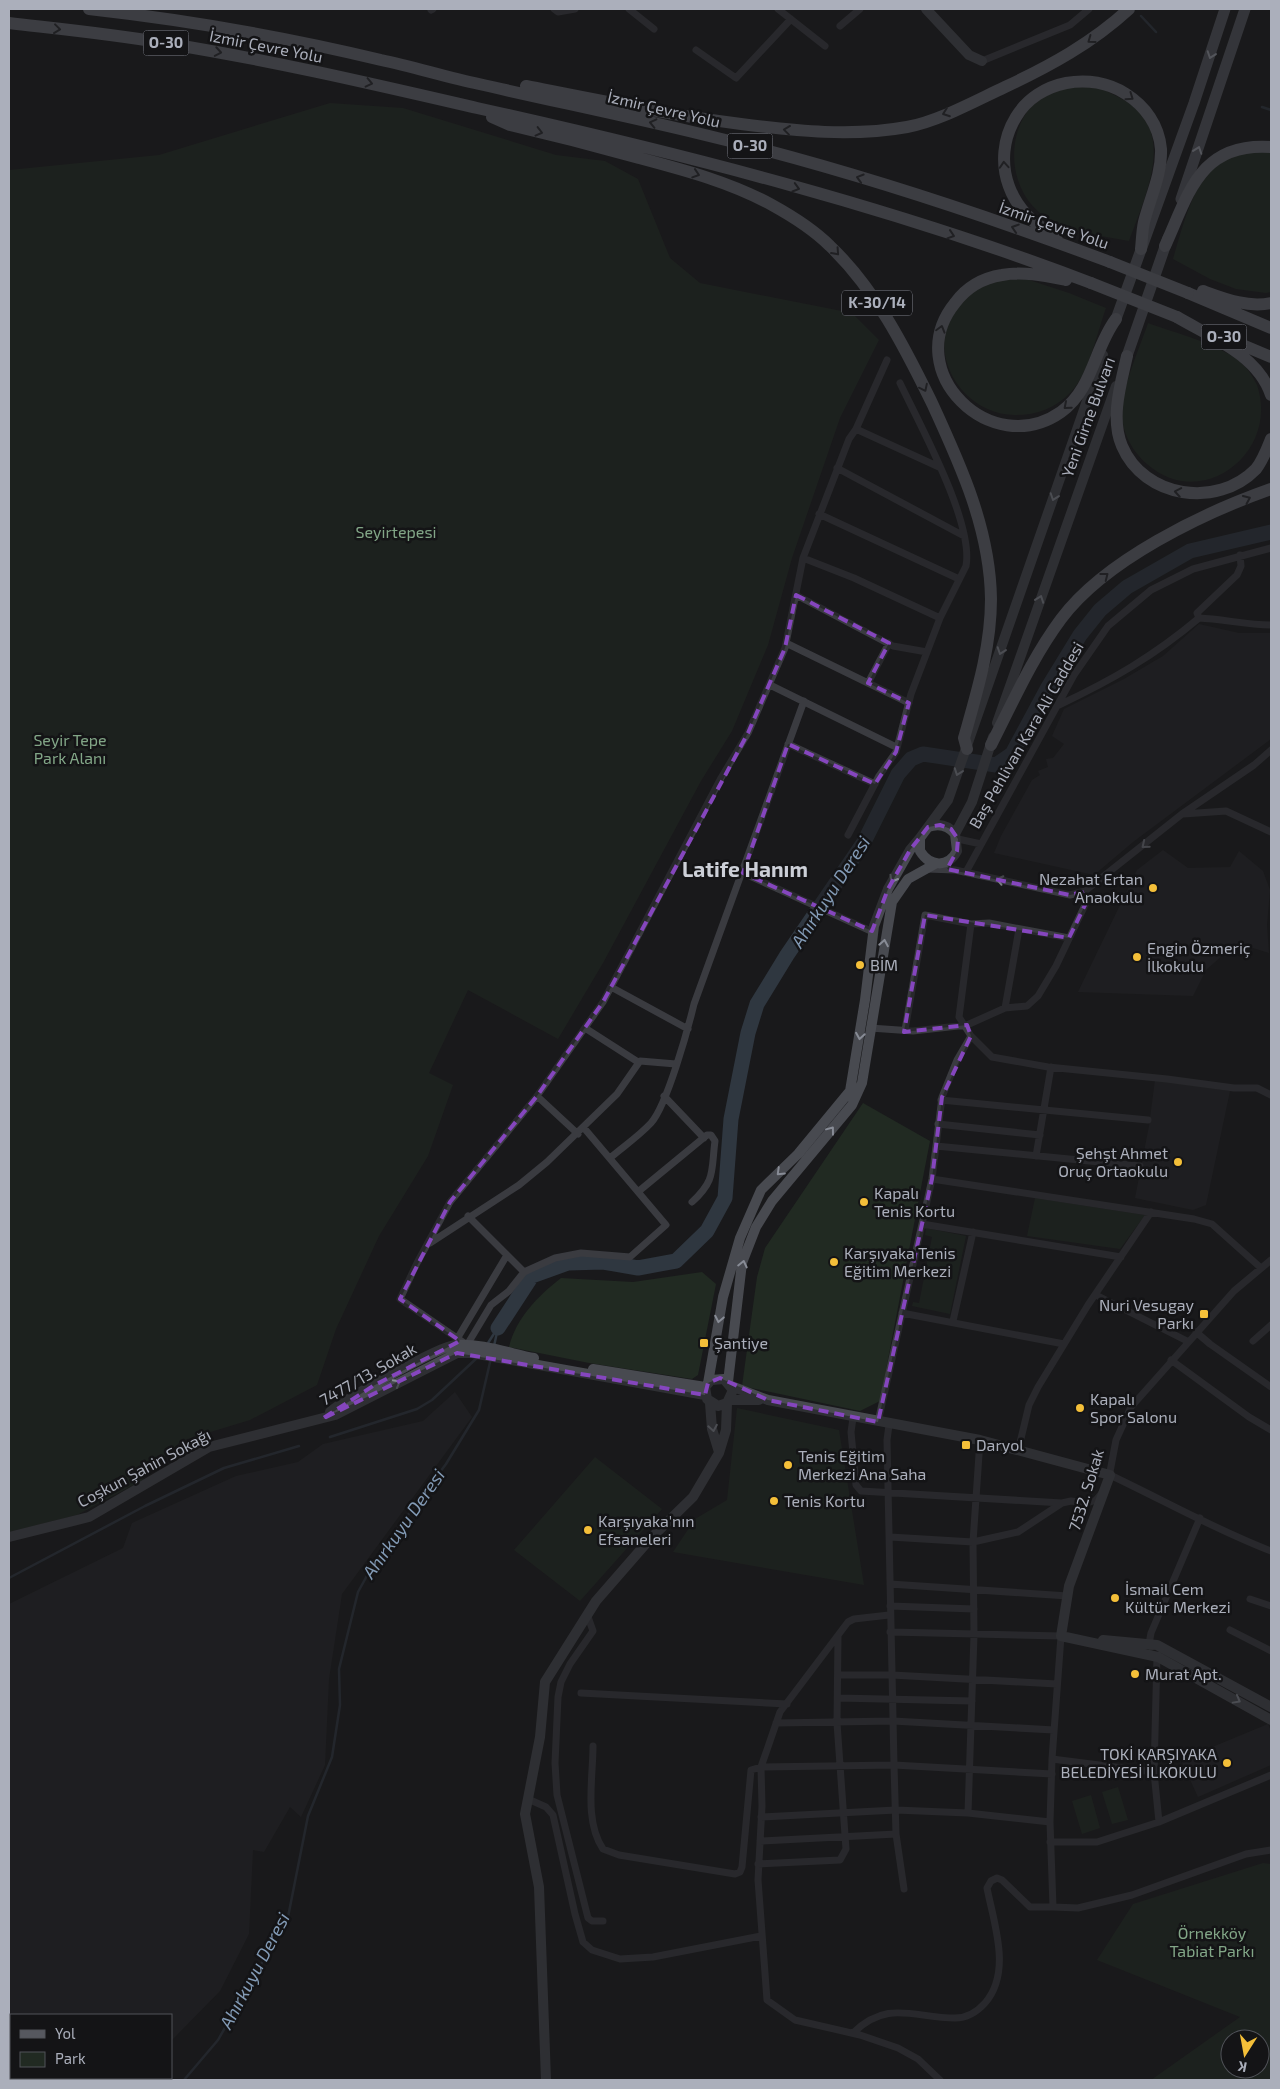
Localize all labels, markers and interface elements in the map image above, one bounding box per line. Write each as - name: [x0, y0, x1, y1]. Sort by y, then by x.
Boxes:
- one-way arrow: [54, 23, 62, 34]
- street label: İzmir Çevre Yolu: [208, 25, 324, 67]
- road number: O-30: [144, 30, 188, 56]
- one-way arrow: [1088, 34, 1097, 42]
- one-way arrow: [214, 47, 222, 57]
- one-way arrow: [1206, 50, 1216, 59]
- one-way arrow: [364, 77, 373, 88]
- street label: İzmir Çevre Yolu: [606, 86, 722, 132]
- one-way arrow: [1124, 91, 1133, 100]
- one-way arrow: [943, 107, 951, 117]
- one-way arrow: [648, 118, 657, 129]
- one-way arrow: [782, 125, 790, 136]
- one-way arrow: [534, 126, 543, 137]
- road number: O-30: [728, 134, 772, 158]
- one-way arrow: [1192, 146, 1202, 155]
- one-way arrow: [999, 161, 1010, 169]
- one-way arrow: [691, 168, 699, 178]
- one-way arrow: [857, 174, 865, 184]
- one-way arrow: [791, 182, 799, 192]
- street label: İzmir Çevre Yolu: [996, 197, 1112, 253]
- one-way arrow: [1011, 224, 1020, 234]
- one-way arrow: [947, 229, 955, 239]
- one-way arrow: [830, 247, 839, 256]
- road number: K-30/14: [842, 290, 912, 316]
- road number: O-30: [1202, 324, 1246, 350]
- one-way arrow: [935, 325, 946, 334]
- street label: Yeni Girne Bulvarı: [1057, 354, 1118, 479]
- one-way arrow: [918, 383, 928, 392]
- one-way arrow: [1064, 400, 1073, 409]
- one-way arrow: [1174, 487, 1183, 497]
- one-way arrow: [1050, 493, 1060, 501]
- one-way arrow: [1242, 494, 1251, 505]
- park label: Seyirtepesi: [355, 522, 437, 541]
- one-way arrow: [1099, 573, 1108, 581]
- one-way arrow: [1034, 595, 1044, 604]
- street label: Baş Pehlivan Kara Ali Caddesi: [964, 638, 1088, 832]
- one-way arrow: [997, 646, 1007, 655]
- park label: Seyir Tepe Park Alanı: [33, 730, 107, 767]
- one-way arrow: [954, 767, 964, 775]
- water label: Ahırkuyu Deresi: [785, 831, 875, 952]
- one-way arrow: [1141, 839, 1150, 848]
- district label: Latife Hanım: [682, 856, 808, 881]
- place label: Nezahat Ertan Anaokulu: [1039, 869, 1143, 906]
- one-way arrow: [890, 873, 900, 882]
- one-way arrow: [995, 875, 1004, 886]
- marker: Nezahat Ertan Anaokulu: [1147, 882, 1159, 894]
- place label: Engin Özmeriç İlkokulu: [1147, 938, 1251, 975]
- one-way arrow: [878, 939, 888, 948]
- marker: Engin Özmeriç İlkokulu: [1131, 951, 1143, 963]
- place label: BİM: [870, 955, 898, 974]
- marker: BİM: [854, 959, 866, 971]
- one-way arrow: [855, 1032, 865, 1041]
- one-way arrow: [826, 1127, 834, 1136]
- place label: Şehşt Ahmet Oruç Ortaokulu: [1058, 1143, 1168, 1181]
- marker: Şehşt Ahmet Oruç Ortaokulu: [1172, 1156, 1184, 1168]
- one-way arrow: [777, 1166, 786, 1175]
- place label: Kapalı Tenis Kortu: [874, 1183, 955, 1220]
- marker: Kapalı Tenis Kortu: [858, 1196, 870, 1208]
- place label: Karşıyaka Tenis Eğitim Merkezi: [844, 1243, 956, 1280]
- marker: Karşıyaka Tenis Eğitim Merkezi: [828, 1256, 840, 1268]
- one-way arrow: [737, 1259, 748, 1268]
- place label: Nuri Vesugay Parkı: [1099, 1295, 1195, 1332]
- marker: Nuri Vesugay Parkı: [1198, 1308, 1210, 1320]
- one-way arrow: [714, 1315, 725, 1323]
- place label: Şantiye: [714, 1333, 768, 1353]
- marker: Şantiye: [698, 1337, 710, 1349]
- street label: 7477/13. Sokak: [316, 1338, 419, 1409]
- one-way arrow: [392, 1379, 401, 1389]
- place label: Kapalı Spor Salonu: [1090, 1389, 1177, 1426]
- marker: Kapalı Spor Salonu: [1074, 1402, 1086, 1414]
- street label: Coşkun Şahin Sokağı: [74, 1424, 214, 1512]
- one-way arrow: [708, 1424, 718, 1433]
- place label: Daryol: [976, 1435, 1024, 1454]
- marker: Daryol: [960, 1439, 972, 1451]
- place label: Tenis Eğitim Merkezi Ana Saha: [798, 1446, 926, 1483]
- street label: 7532. Sokak: [1064, 1446, 1107, 1533]
- marker: Tenis Eğitim Merkezi Ana Saha: [782, 1459, 794, 1471]
- water label: Ahırkuyu Deresi: [357, 1464, 449, 1583]
- place label: Tenis Kortu: [784, 1491, 865, 1510]
- marker: Tenis Kortu: [768, 1495, 780, 1507]
- place label: Karşıyaka'nın Efsaneleri: [598, 1511, 695, 1548]
- marker: Karşıyaka'nın Efsaneleri: [582, 1524, 594, 1536]
- place label: İsmail Cem Kültür Merkezi: [1125, 1579, 1231, 1616]
- marker: İsmail Cem Kültür Merkezi: [1109, 1592, 1121, 1604]
- place label: Murat Apt.: [1145, 1664, 1222, 1683]
- marker: Murat Apt.: [1129, 1668, 1141, 1680]
- one-way arrow: [1231, 1694, 1240, 1704]
- place label: TOKİ KARŞIYAKA BELEDİYESİ İLKOKULU: [1060, 1744, 1217, 1781]
- marker: TOKİ KARŞIYAKA BELEDİYESİ İLKOKULU: [1221, 1757, 1233, 1769]
- water label: Ahırkuyu Deresi: [214, 1908, 294, 2033]
- park label: Örnekköy Tabiat Parkı: [1170, 1923, 1254, 1960]
- legend: [10, 2014, 172, 2079]
- text: Yol: [55, 2024, 76, 2042]
- north arrow: [1220, 2029, 1270, 2079]
- text: Park: [55, 2049, 86, 2067]
- text: K: [1236, 2058, 1248, 2076]

